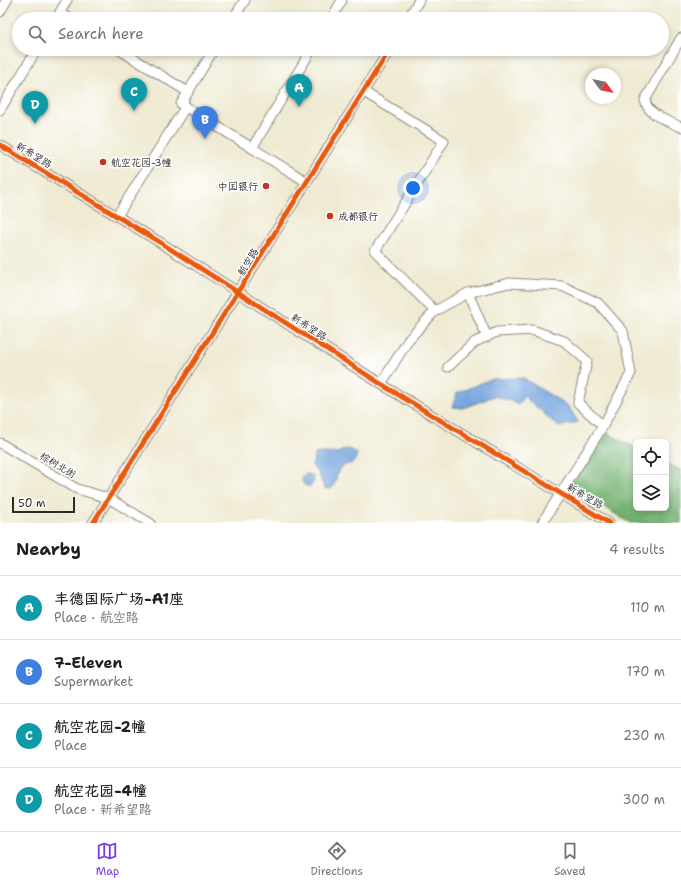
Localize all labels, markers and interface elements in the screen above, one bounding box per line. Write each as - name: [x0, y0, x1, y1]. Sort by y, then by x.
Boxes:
- search box: [12, 12, 669, 56]
- icon: search: [26, 23, 48, 45]
- text: Search here: [58, 24, 144, 44]
- north arrow: [585, 68, 621, 104]
- pin: A: [286, 74, 312, 107]
- pin: C: [121, 78, 147, 111]
- pin: D: [22, 91, 48, 124]
- pin: B: [192, 106, 218, 139]
- street label: 新希望路: [14, 139, 54, 171]
- place label: 航空花园-3幢: [111, 156, 171, 169]
- marker: 航空花园-3幢: [98, 157, 108, 167]
- your location: [403, 178, 423, 198]
- place label: 中国银行: [218, 180, 258, 193]
- marker: 中国银行: [261, 181, 271, 191]
- place label: 成都银行: [338, 210, 378, 223]
- marker: 成都银行: [325, 211, 335, 221]
- street label: 航空路: [235, 246, 261, 278]
- street label: 新希望路: [289, 311, 329, 343]
- map controls: [633, 439, 669, 511]
- button: locate: [633, 439, 669, 475]
- street label: 棕树北街: [38, 449, 78, 481]
- button: layers: [633, 475, 669, 511]
- street label: 新希望路: [564, 480, 606, 512]
- scale bar: [12, 495, 75, 514]
- text: 50 m: [18, 496, 46, 511]
- text: Nearby: [16, 538, 81, 560]
- text: 4 results: [609, 541, 665, 558]
- text: 丰德国际广场-A1座: [54, 589, 184, 609]
- text: A: [24, 599, 34, 616]
- text: 110 m: [630, 599, 665, 616]
- text: Place · 航空路: [54, 609, 139, 626]
- text: 7-Eleven: [54, 653, 123, 673]
- text: B: [25, 663, 33, 680]
- text: 170 m: [627, 663, 665, 680]
- text: Supermarket: [54, 673, 133, 690]
- text: 航空花园-2幢: [54, 717, 146, 737]
- text: C: [25, 727, 33, 744]
- text: 230 m: [623, 727, 665, 744]
- text: Place: [54, 737, 87, 754]
- text: 航空花园-4幢: [54, 781, 147, 801]
- text: D: [24, 791, 34, 808]
- text: 300 m: [622, 791, 665, 808]
- text: Place · 新希望路: [54, 801, 152, 818]
- tab: Map: [96, 840, 119, 879]
- tab: Directions: [310, 840, 363, 879]
- tab: Saved: [554, 840, 585, 879]

